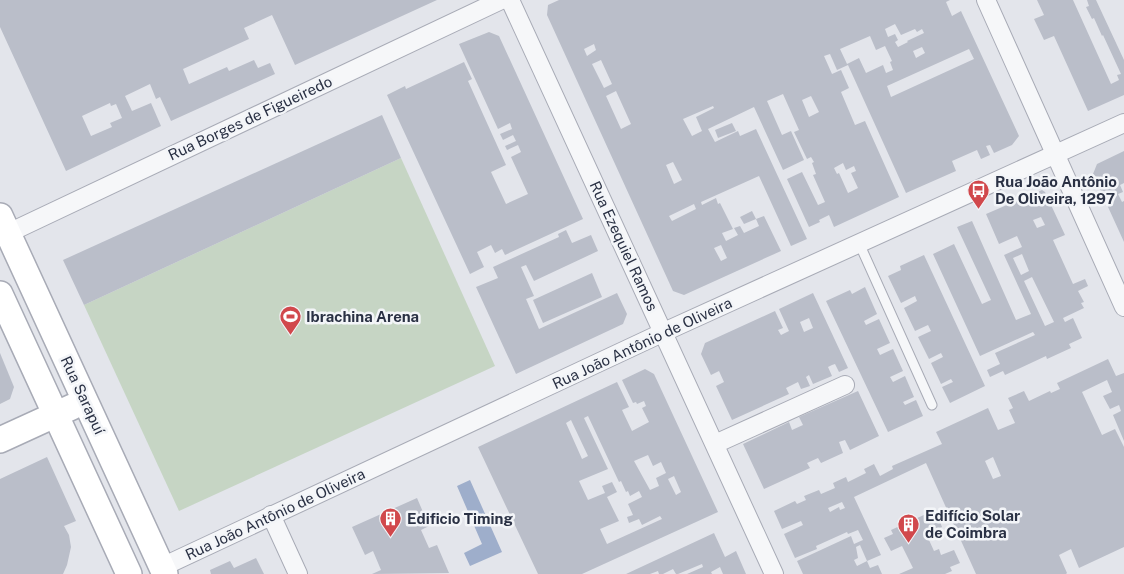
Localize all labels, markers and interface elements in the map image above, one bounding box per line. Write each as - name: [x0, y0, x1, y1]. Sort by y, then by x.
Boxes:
- street label: Rua Borges de Figueiredo: [165, 73, 335, 163]
- place label: Rua João Antônio De Oliveira, 1297: [995, 173, 1117, 207]
- street label: Rua Ezequiel Ramos: [586, 178, 662, 314]
- bus stop icon: Rua João Antônio De Oliveira, 1297: [967, 178, 991, 209]
- street label: Rua João Antônio de Oliveira: [549, 294, 735, 392]
- sports icon: Ibrachina Arena: [278, 304, 302, 335]
- place label: Ibrachina Arena: [306, 308, 419, 325]
- street label: Rua Sarapuí: [58, 353, 109, 437]
- street label: Rua João Antônio de Oliveira: [182, 465, 368, 563]
- building icon: Edificio Timing: [379, 506, 403, 537]
- place label: Edifício Solar de Coimbra: [925, 507, 1020, 541]
- place label: Edificio Timing: [407, 510, 513, 527]
- building icon: Edifício Solar de Coimbra: [897, 512, 921, 543]

